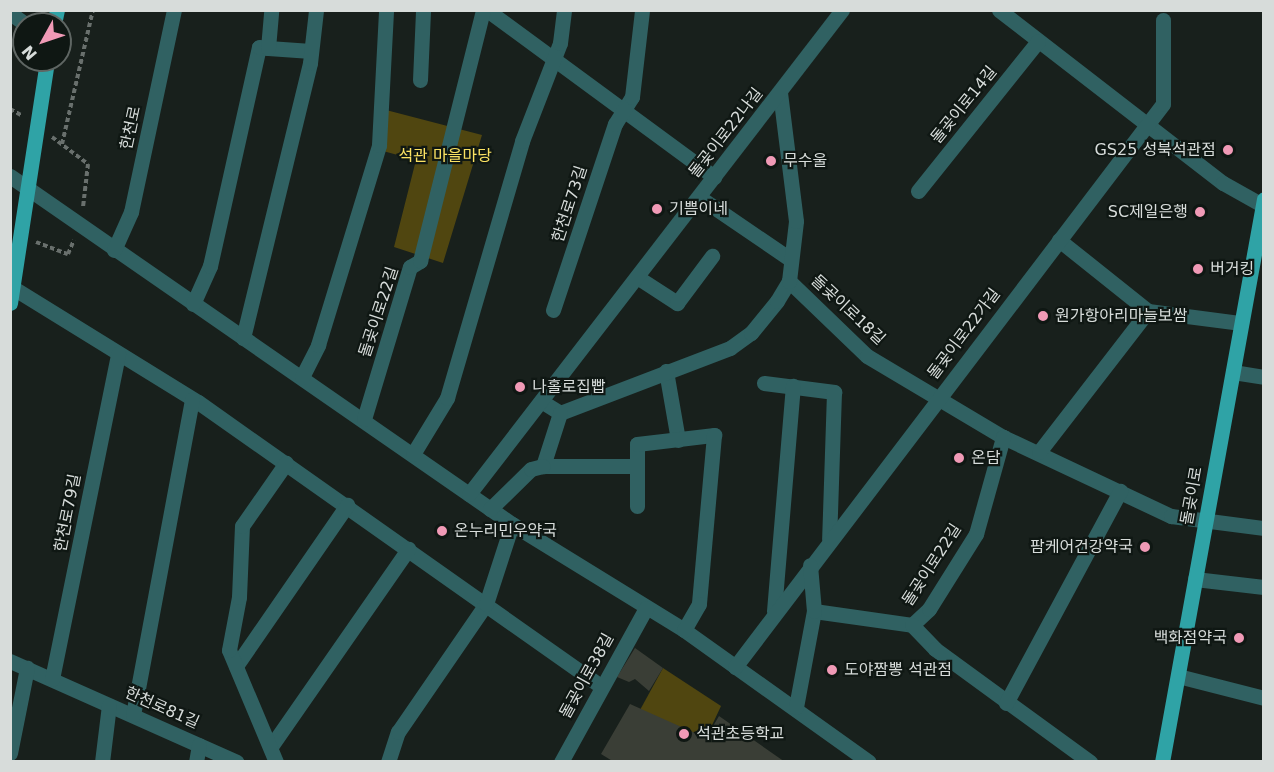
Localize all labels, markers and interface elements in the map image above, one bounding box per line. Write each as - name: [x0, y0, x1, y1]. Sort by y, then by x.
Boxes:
- north arrow: [12, 12, 72, 72]
- text: N: [18, 41, 41, 64]
- street label: 돌곶이로14길: [927, 62, 1001, 148]
- street label: 돌곶이로22나길: [685, 84, 767, 182]
- street label: 한천로: [117, 104, 145, 152]
- place label: GS25 성북석관점: [1094, 140, 1216, 160]
- marker: GS25 성북석관점: [1221, 143, 1235, 157]
- park label: 석관 마을마당: [398, 146, 492, 166]
- place label: 무수울: [783, 151, 827, 171]
- marker: 무수울: [764, 154, 778, 168]
- street label: 한천로73길: [549, 163, 591, 245]
- place label: 기쁨이네: [669, 199, 728, 219]
- marker: 기쁨이네: [650, 202, 664, 216]
- place label: SC제일은행: [1108, 202, 1188, 222]
- marker: SC제일은행: [1193, 205, 1207, 219]
- place label: 버거킹: [1210, 259, 1254, 279]
- marker: 버거킹: [1191, 262, 1205, 276]
- street label: 돌곶이로22길: [355, 264, 403, 360]
- street label: 돌곶이로18길: [807, 271, 889, 349]
- street label: 돌곶이로22가길: [924, 285, 1004, 383]
- place label: 원가항아리마늘보쌈: [1055, 306, 1187, 326]
- marker: 원가항아리마늘보쌈: [1036, 309, 1050, 323]
- place label: 나홀로집빱: [532, 377, 606, 397]
- marker: 나홀로집빱: [513, 380, 527, 394]
- place label: 온담: [971, 448, 1000, 468]
- marker: 온담: [952, 451, 966, 465]
- street label: 돌곶이로: [1177, 465, 1207, 527]
- street label: 한천로79길: [51, 472, 85, 554]
- street label: 돌곶이로22길: [898, 520, 966, 610]
- place label: 온누리민우약국: [454, 521, 557, 541]
- marker: 온누리민우약국: [435, 524, 449, 538]
- place label: 팜케어건강약국: [1030, 537, 1133, 557]
- marker: 팜케어건강약국: [1138, 540, 1152, 554]
- place label: 백화점약국: [1153, 628, 1227, 648]
- street label: 돌곶이로38길: [556, 630, 618, 722]
- marker: 백화점약국: [1232, 631, 1246, 645]
- place label: 도야짬뽕 석관점: [844, 660, 952, 680]
- marker: 도야짬뽕 석관점: [825, 663, 839, 677]
- street label: 한천로81길: [122, 683, 202, 733]
- place label: 석관초등학교: [696, 724, 784, 744]
- marker: 석관초등학교: [677, 727, 691, 741]

